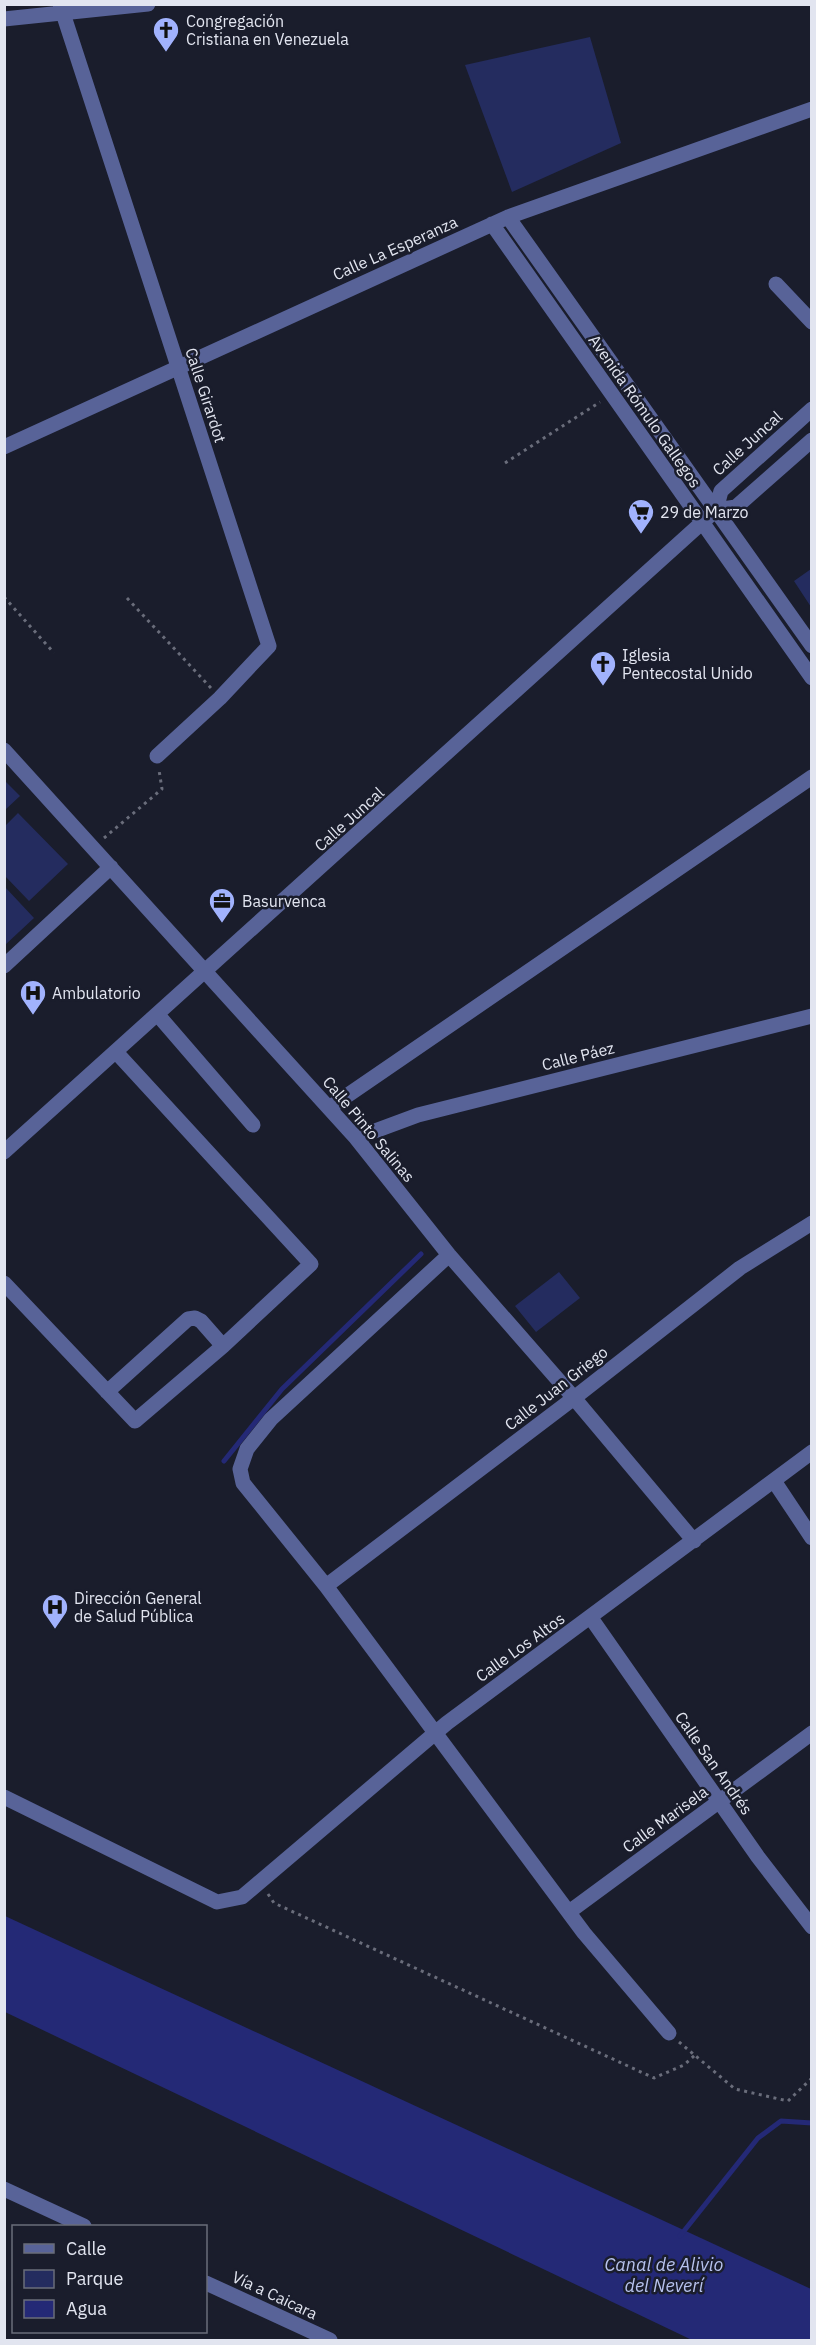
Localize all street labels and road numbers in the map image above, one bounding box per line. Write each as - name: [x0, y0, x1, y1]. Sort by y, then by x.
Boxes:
- street label: Calle La Esperanza: [329, 211, 461, 285]
- street label: Avenida Rómulo Gallegos: [584, 331, 706, 491]
- street label: Calle Girardot: [181, 345, 231, 445]
- street label: Calle Juncal: [708, 406, 786, 480]
- street label: Calle Juncal: [310, 782, 388, 856]
- street label: Calle Páez: [540, 1037, 616, 1075]
- street label: Calle Pinto Salinas: [319, 1072, 419, 1186]
- street label: Calle Juan Griego: [500, 1341, 612, 1434]
- street label: Calle Los Altos: [472, 1608, 568, 1686]
- street label: Calle San Andrés: [671, 1708, 757, 1818]
- street label: Calle Marisela: [618, 1781, 712, 1857]
- street label: Vía a Caicara: [229, 2267, 321, 2324]

